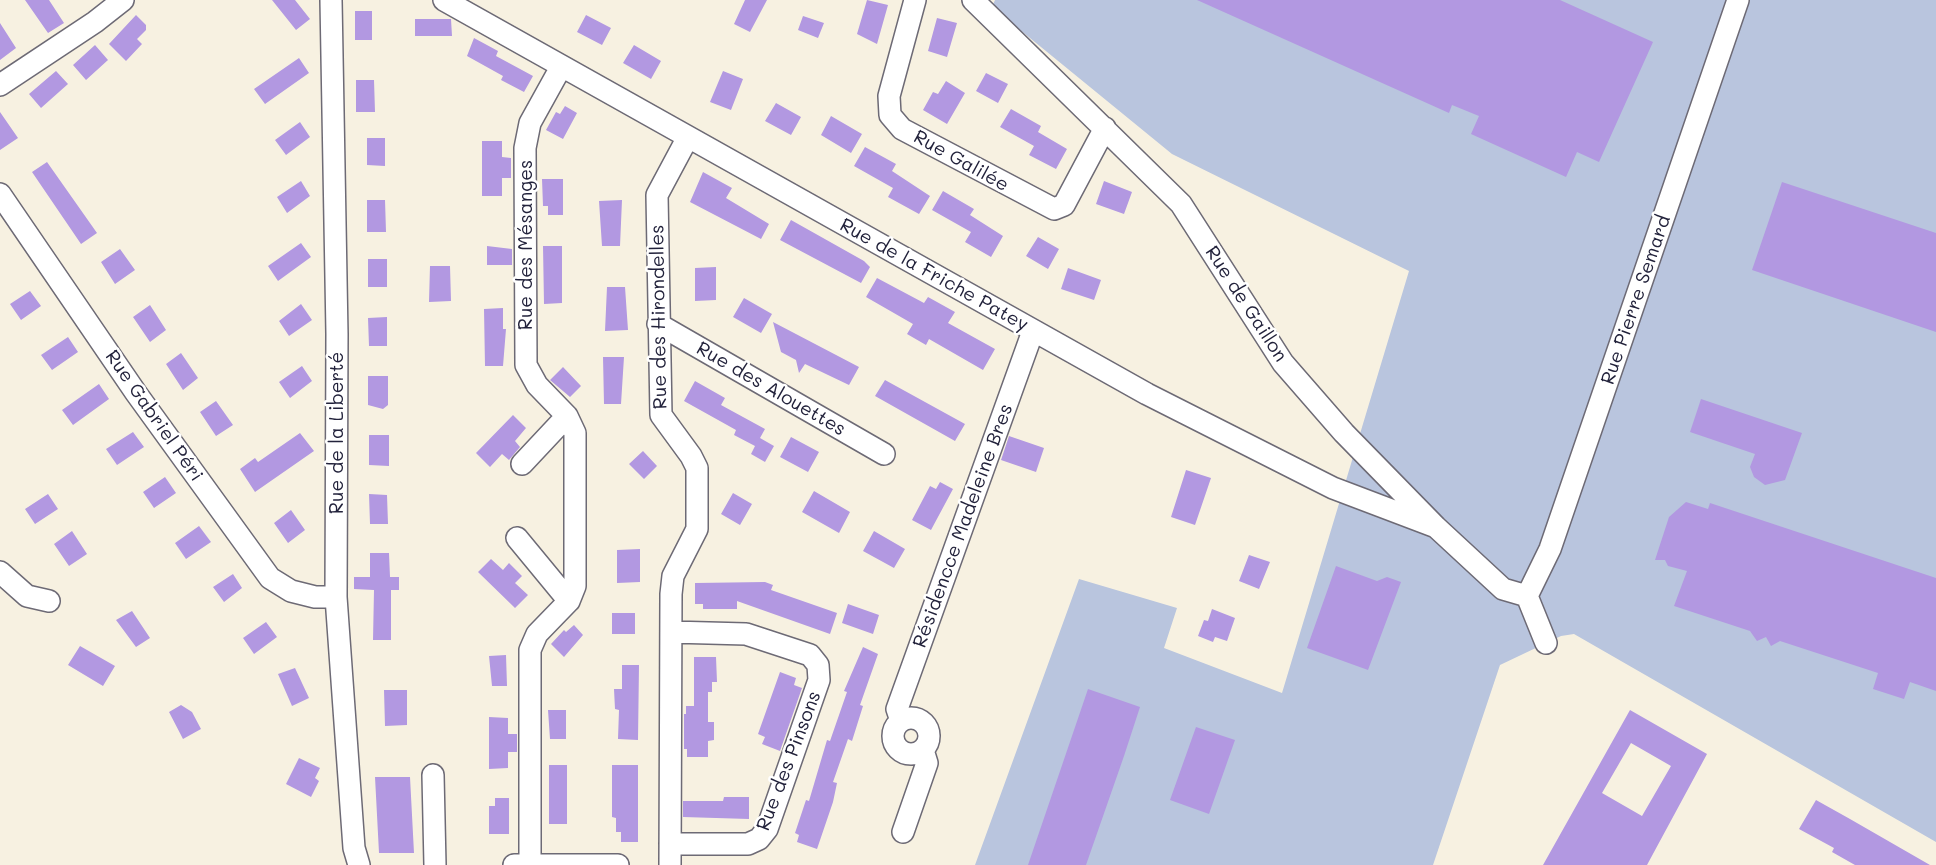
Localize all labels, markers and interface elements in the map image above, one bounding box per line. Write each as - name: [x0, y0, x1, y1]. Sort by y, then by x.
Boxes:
- street label: Rue Galilée: [909, 126, 1013, 196]
- street label: Rue des Mésanges: [515, 160, 537, 330]
- street label: Rue Pierre Semard: [1596, 212, 1676, 388]
- street label: Rue de la Friche Patey: [836, 214, 1032, 336]
- street label: Rue des Hirondelles: [646, 225, 672, 409]
- street label: Rue de Gaillon: [1200, 242, 1292, 366]
- street label: Rue des Alouettes: [692, 337, 850, 441]
- street label: Rue Gabriel Péri: [100, 346, 208, 486]
- street label: Rue de la Liberté: [326, 352, 348, 514]
- street label: Résidencce Madeleine Bres: [908, 401, 1018, 651]
- street label: Rue des Pinsons: [752, 688, 826, 834]

